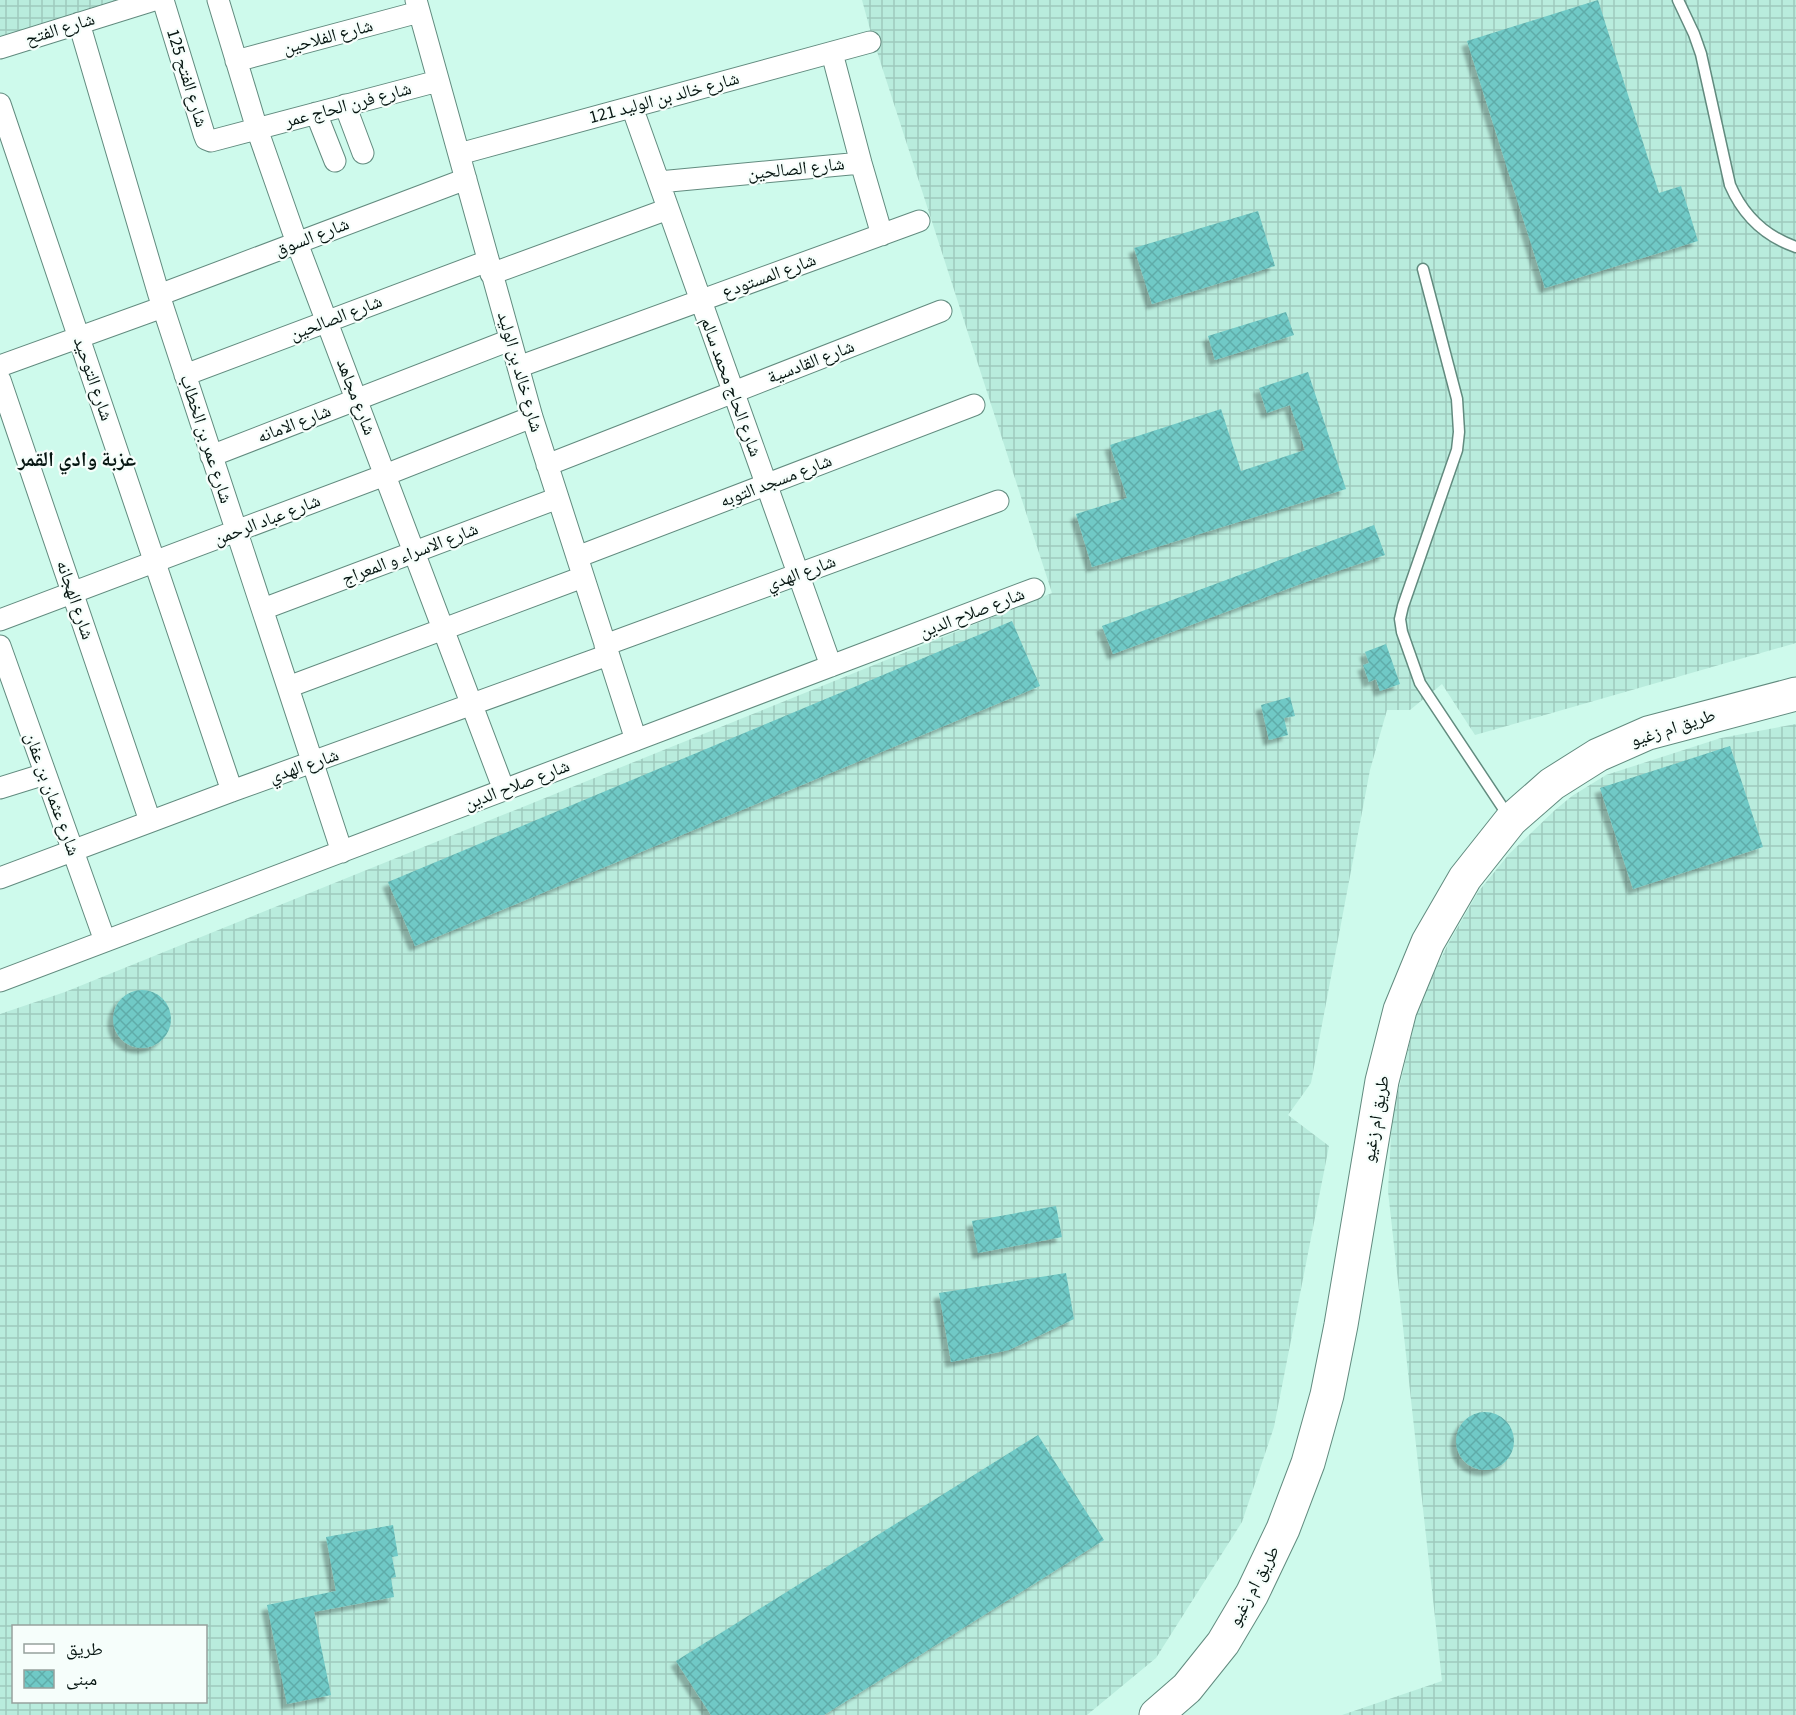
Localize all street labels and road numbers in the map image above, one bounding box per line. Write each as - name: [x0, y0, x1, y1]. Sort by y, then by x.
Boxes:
- street label: شارع الفتح: [22, 7, 98, 51]
- street label: شارع الفلاحين: [280, 13, 376, 61]
- street label: شارع الفتح 125: [160, 26, 214, 130]
- street label: شارع خالد بن الوليد 121: [586, 66, 742, 130]
- street label: شارع فرن الحاج عمر: [281, 76, 414, 134]
- street label: شارع الصالحين: [746, 151, 846, 187]
- street label: شارع السوق: [271, 211, 353, 263]
- street label: شارع المستودع: [718, 247, 820, 305]
- street label: شارع الصالحين: [286, 289, 386, 347]
- street label: شارع خالد بن الوليد: [491, 309, 549, 435]
- street label: شارع الحاج محمد سالم: [694, 314, 768, 460]
- street label: شارع التوحيد: [67, 334, 119, 424]
- street label: شارع القادسية: [764, 334, 858, 390]
- street label: شارع مجاهد: [330, 355, 382, 439]
- street label: شارع عمر بن الخطاب: [173, 371, 239, 507]
- street label: شارع الامانه: [253, 398, 335, 450]
- street label: شارع مسجد التوبه: [716, 448, 836, 514]
- street label: شارع عباد الرحمن: [210, 488, 324, 552]
- street label: شارع الاسراء و المعراج: [338, 516, 482, 592]
- street label: شارع الهدي: [763, 549, 840, 599]
- street label: شارع الهجانه: [50, 557, 100, 643]
- street label: شارع صلاح الدين: [916, 581, 1028, 645]
- street label: طريق ام زغيو: [1627, 702, 1719, 754]
- street label: شارع عثمان بن عفان: [18, 729, 86, 859]
- street label: شارع الهدي: [266, 742, 343, 791]
- street label: شارع صلاح الدين: [461, 753, 573, 817]
- street label: طريق ام زغيو: [1356, 1073, 1396, 1165]
- street label: طريق ام زغيو: [1222, 1541, 1286, 1631]

